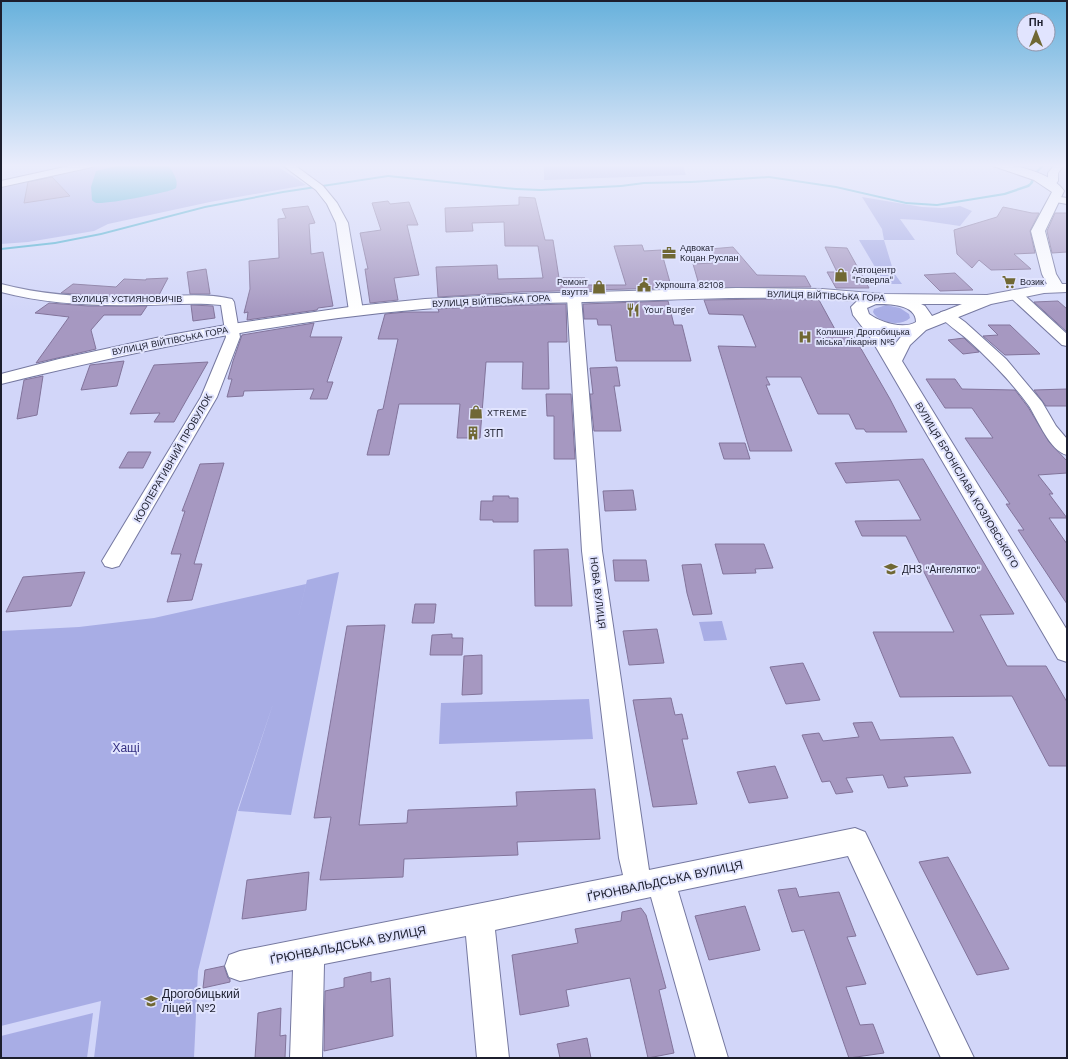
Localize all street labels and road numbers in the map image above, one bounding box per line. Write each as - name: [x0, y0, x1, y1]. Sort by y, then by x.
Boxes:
- street label: ВУЛИЦЯ ВІЙТІВСЬКА ГОРА: [767, 288, 885, 303]
- street label: ВУЛИЦЯ ВІЙТІВСЬКА ГОРА: [432, 292, 550, 309]
- street label: ВУЛИЦЯ УСТИЯНОВИЧІВ: [72, 294, 182, 304]
- street label: ВУЛИЦЯ ВІЙТІВСЬКА ГОРА: [111, 324, 229, 357]
- street label: КООПЕРАТИВНИЙ ПРОВУЛОК: [131, 391, 214, 524]
- street label: ВУЛИЦЯ БРОНІСЛАВА КОЗЛОВСЬКОГО: [913, 400, 1021, 570]
- street label: НОВА ВУЛИЦЯ: [588, 557, 608, 629]
- street label: ҐРЮНВАЛЬДСЬКА ВУЛИЦЯ: [586, 857, 744, 904]
- street label: ҐРЮНВАЛЬДСЬКА ВУЛИЦЯ: [269, 922, 427, 967]

